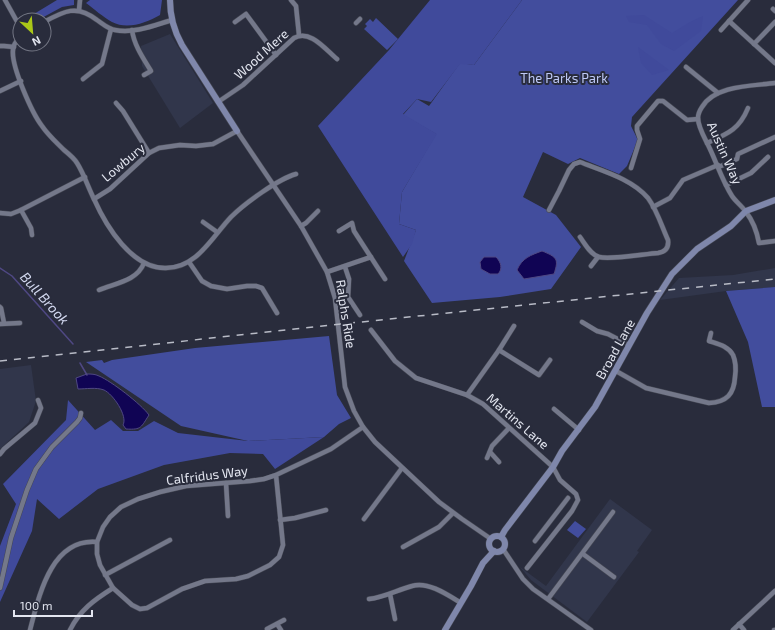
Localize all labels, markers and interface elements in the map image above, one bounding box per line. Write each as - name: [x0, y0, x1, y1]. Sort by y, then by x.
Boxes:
- north arrow: [12, 12, 52, 52]
- street label: Wood Mere: [231, 25, 291, 83]
- text: N: [30, 34, 43, 49]
- park label: The Parks Park: [520, 70, 608, 86]
- street label: Austin Way: [704, 119, 746, 187]
- street label: Lowbury: [98, 139, 148, 185]
- water label: Bull Brook: [17, 268, 73, 328]
- street label: Ralphs Ride: [333, 279, 359, 349]
- street label: Broad Lane: [592, 316, 638, 382]
- street label: Martins Lane: [484, 390, 552, 452]
- street label: Calfridus Way: [165, 462, 249, 488]
- scale bar: [14, 592, 92, 618]
- text: 100 m: [20, 598, 52, 612]

